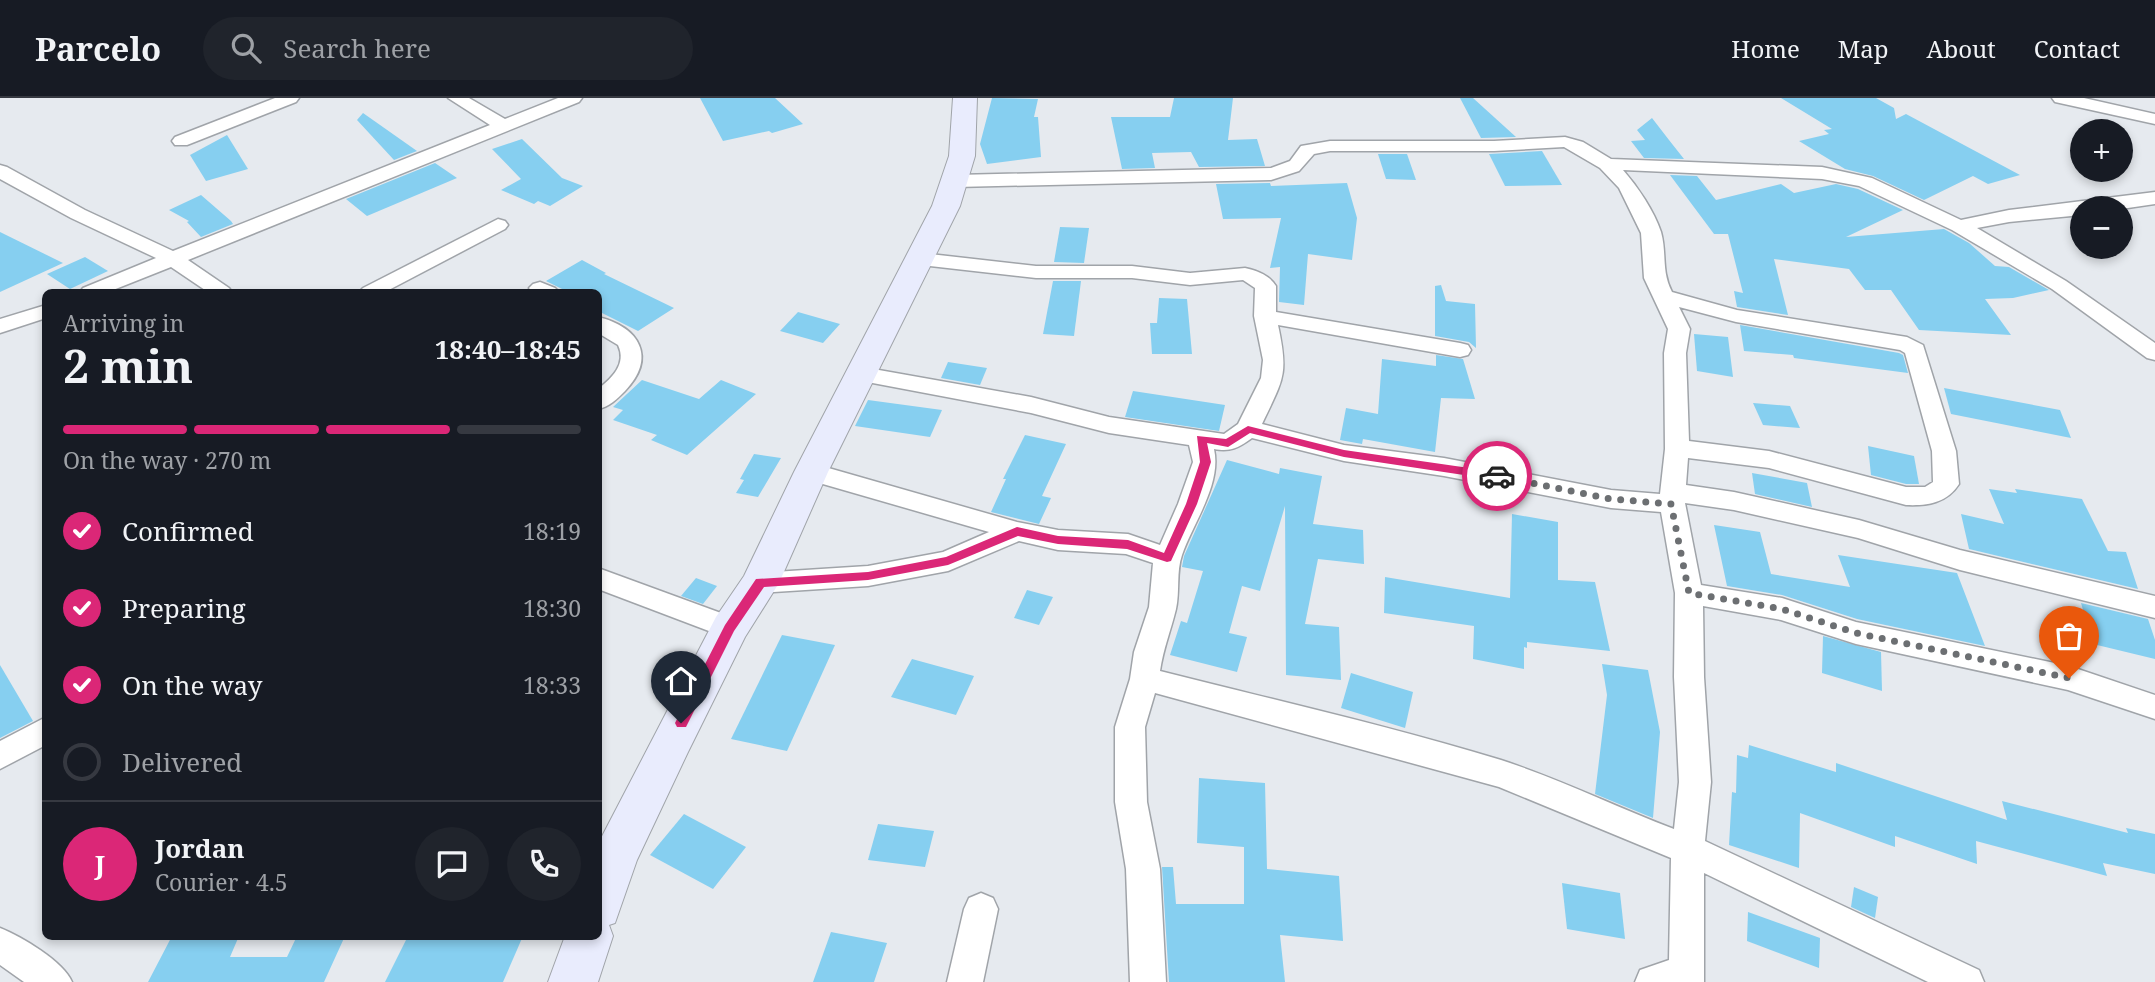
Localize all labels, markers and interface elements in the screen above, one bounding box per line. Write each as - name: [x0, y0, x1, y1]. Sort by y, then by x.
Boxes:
- search box: [203, 17, 693, 80]
- text: Parcelo: [35, 26, 161, 71]
- icon: search: [227, 29, 265, 67]
- text: Search here: [283, 30, 431, 66]
- text: Home: [1731, 32, 1800, 65]
- text: Map: [1838, 32, 1889, 65]
- text: About: [1927, 32, 1996, 65]
- text: Contact: [2034, 32, 2120, 65]
- map controls: [2070, 119, 2133, 259]
- button: +: [2070, 119, 2133, 182]
- button: −: [2070, 196, 2133, 259]
- text: Arriving in: [63, 307, 184, 339]
- text: 18:40–18:45: [435, 331, 581, 367]
- text: 2 min: [63, 334, 193, 396]
- courier: [1462, 441, 1532, 511]
- text: On the way · 270 m: [63, 444, 271, 476]
- icon: car: [1478, 457, 1516, 495]
- icon: check: [63, 512, 101, 550]
- text: Confirmed: [122, 513, 254, 549]
- text: 18:19: [523, 515, 581, 547]
- icon: check: [63, 589, 101, 627]
- text: Preparing: [122, 590, 246, 626]
- text: 18:30: [523, 592, 581, 624]
- pin: [2039, 606, 2099, 678]
- icon: bag: [2050, 617, 2088, 655]
- pin: [651, 651, 711, 723]
- icon: home: [662, 662, 700, 700]
- icon: check: [63, 666, 101, 704]
- text: On the way: [122, 667, 262, 703]
- text: 18:33: [523, 669, 581, 701]
- text: Delivered: [122, 744, 242, 780]
- button: chat: [415, 827, 489, 901]
- button: phone: [507, 827, 581, 901]
- text: Jordan: [155, 830, 245, 866]
- text: J: [95, 846, 105, 882]
- text: Courier · 4.5: [155, 866, 288, 898]

